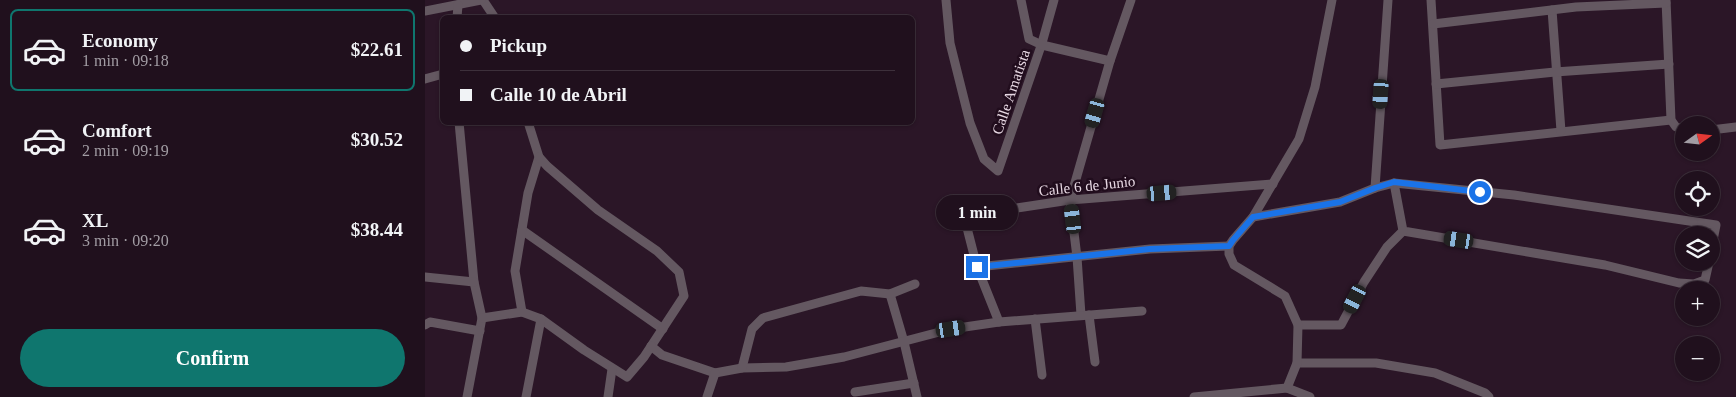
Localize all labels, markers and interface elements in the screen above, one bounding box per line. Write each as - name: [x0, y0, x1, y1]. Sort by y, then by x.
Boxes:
- icon: car: [22, 28, 67, 73]
- text: Economy: [82, 30, 158, 51]
- text: Pickup: [490, 35, 547, 56]
- text: $22.61: [351, 39, 403, 60]
- street label: Calle Amatista: [989, 47, 1033, 137]
- text: 1 min · 09:18: [82, 52, 169, 69]
- car: [1372, 79, 1389, 109]
- text: Calle 10 de Abril: [490, 84, 627, 105]
- car: [1083, 97, 1106, 129]
- north arrow: [1675, 116, 1720, 161]
- map controls: [1675, 116, 1720, 381]
- icon: car: [22, 118, 67, 163]
- text: Comfort: [82, 120, 152, 141]
- text: $30.52: [351, 129, 403, 150]
- text: 2 min · 09:19: [82, 142, 169, 159]
- button: locate: [1675, 171, 1720, 216]
- street label: Calle 6 de Junio: [1038, 173, 1136, 199]
- route start: [1469, 181, 1491, 203]
- car: [1146, 184, 1177, 202]
- callout: 1 min: [936, 194, 1018, 230]
- car: [1063, 203, 1082, 235]
- text: 1 min: [958, 204, 996, 221]
- icon: car: [22, 208, 67, 253]
- text: XL: [82, 210, 108, 231]
- text: $38.44: [351, 219, 403, 240]
- button: layers: [1675, 226, 1720, 271]
- car: [1443, 230, 1474, 250]
- text: 3 min · 09:20: [82, 232, 169, 249]
- route end: [966, 256, 988, 278]
- button: +: [1675, 281, 1720, 326]
- car: [1341, 282, 1368, 316]
- car: [935, 319, 966, 339]
- button: Confirm: [20, 329, 405, 387]
- button: −: [1675, 336, 1720, 381]

